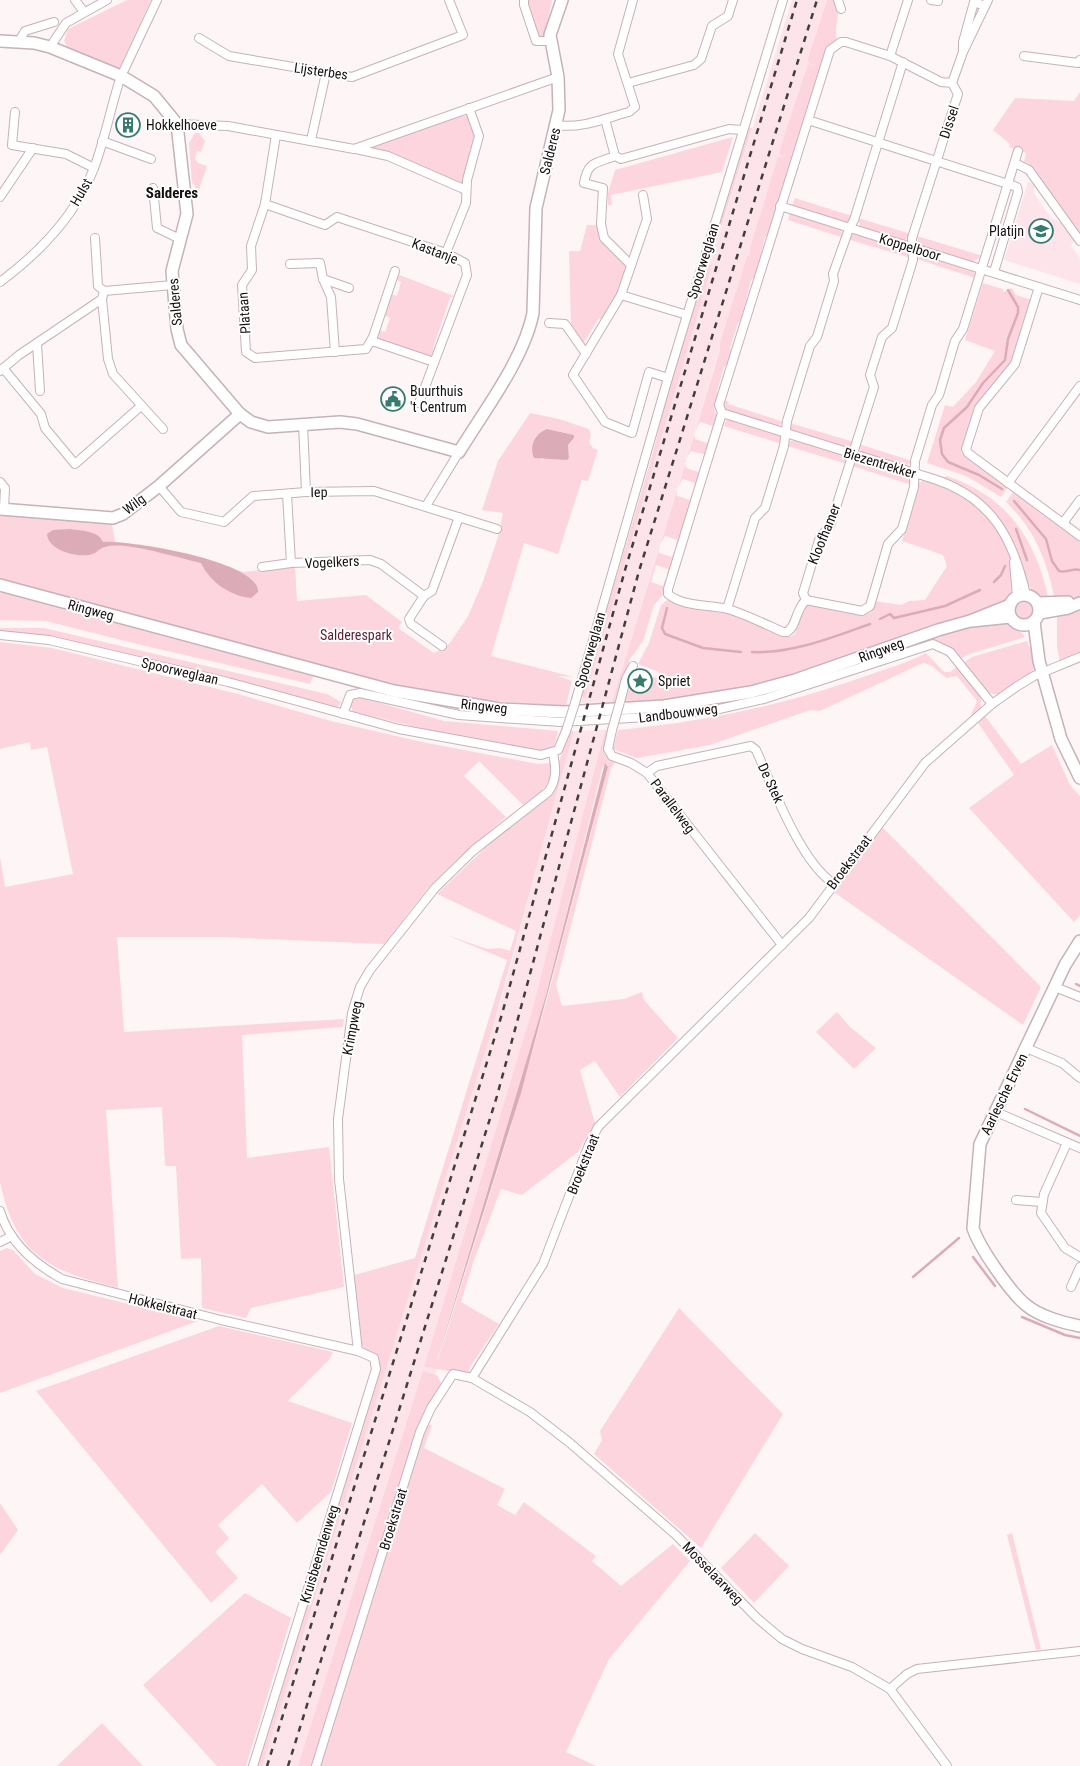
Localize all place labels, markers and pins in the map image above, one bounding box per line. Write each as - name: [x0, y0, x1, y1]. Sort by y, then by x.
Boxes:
- building icon: Hokkelhoeve: [115, 112, 141, 138]
- place label: Hokkelhoeve: [146, 117, 217, 133]
- school or university icon: Platijn: [1028, 218, 1054, 244]
- place label: Platijn: [989, 223, 1024, 239]
- place label: Buurthuis 't Centrum: [410, 383, 467, 415]
- public building icon: Buurthuis 't Centrum: [380, 386, 406, 412]
- place icon: Spriet: [627, 668, 653, 694]
- place label: Spriet: [658, 673, 690, 689]

